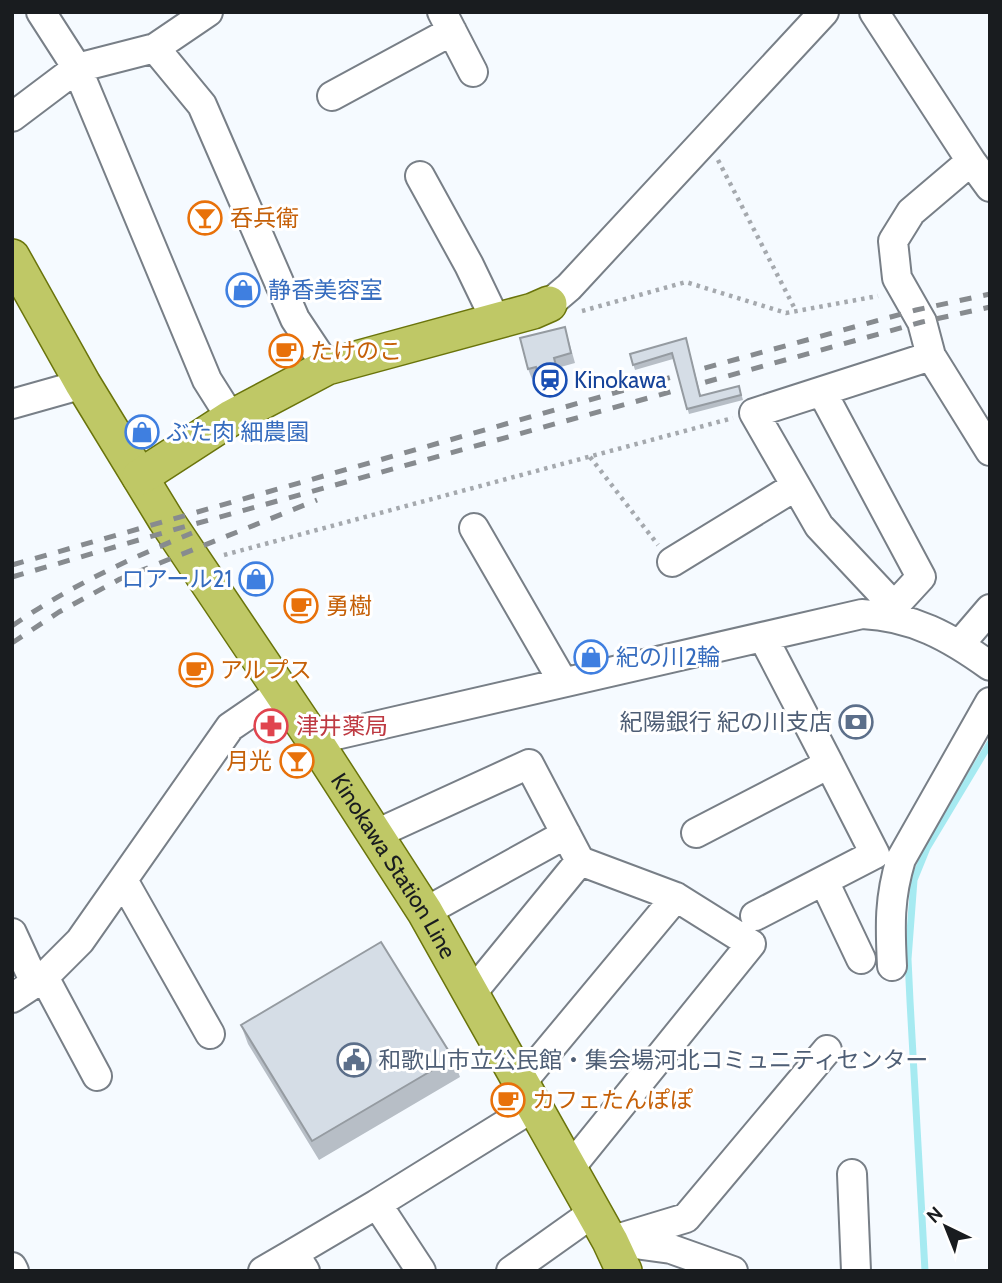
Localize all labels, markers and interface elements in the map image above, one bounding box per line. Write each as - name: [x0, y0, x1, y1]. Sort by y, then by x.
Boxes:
- bar icon: 呑兵衛: [186, 199, 224, 237]
- place label: 呑兵衛: [230, 204, 299, 232]
- shop icon: 静香美容室: [224, 271, 262, 309]
- place label: 静香美容室: [268, 276, 383, 304]
- cafe icon: たけのこ: [267, 332, 305, 370]
- place label: たけのこ: [310, 337, 402, 365]
- station icon: Kinokawa: [531, 361, 569, 399]
- place label: Kinokawa: [574, 366, 667, 394]
- shop icon: ぶた肉 細農園: [123, 413, 161, 451]
- place label: ぶた肉 細農園: [166, 418, 309, 446]
- shop icon: ロアール21: [237, 560, 275, 598]
- place label: ロアール21: [122, 565, 232, 593]
- cafe icon: 勇樹: [282, 587, 320, 625]
- place label: 勇樹: [326, 592, 372, 620]
- shop icon: 紀の川2輪: [572, 638, 610, 676]
- place label: 紀の川2輪: [616, 643, 720, 671]
- cafe icon: アルプス: [177, 651, 215, 689]
- place label: アルプス: [220, 656, 312, 684]
- bank icon: 紀陽銀行 紀の川支店: [837, 703, 875, 741]
- pharmacy icon: 津井薬局: [252, 707, 290, 745]
- place label: 紀陽銀行 紀の川支店: [620, 708, 832, 736]
- place label: 津井薬局: [296, 712, 388, 740]
- bar icon: 月光: [278, 742, 316, 780]
- place label: 月光: [226, 747, 272, 775]
- street label: Kinokawa Station Line: [325, 768, 462, 964]
- public building icon: 和歌山市立公民館・集会場河北コミュニティセンター: [335, 1041, 373, 1079]
- place label: 和歌山市立公民館・集会場河北コミュニティセンター: [378, 1046, 929, 1074]
- cafe icon: カフェたんぽぽ: [489, 1081, 527, 1119]
- place label: カフェたんぽぽ: [532, 1086, 693, 1114]
- north arrow: [911, 1192, 981, 1262]
- text: N: [922, 1202, 948, 1228]

